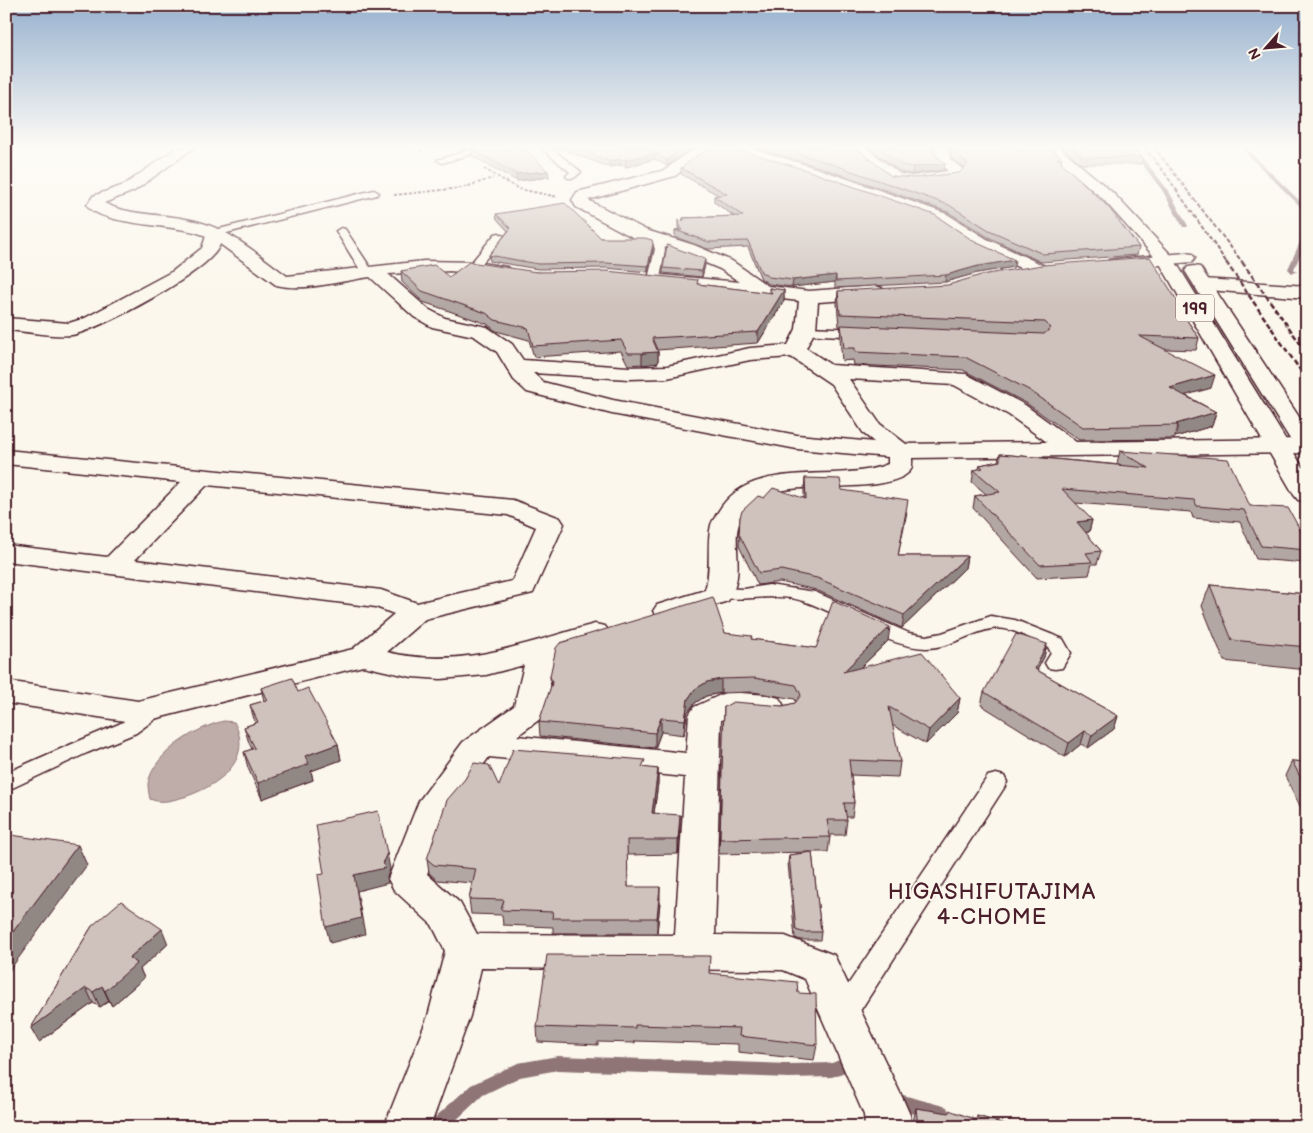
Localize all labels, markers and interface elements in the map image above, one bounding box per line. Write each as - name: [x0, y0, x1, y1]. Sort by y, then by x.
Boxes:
- north arrow: [1240, 22, 1290, 72]
- text: N: [1245, 45, 1265, 62]
- road number: 199: [1176, 294, 1214, 322]
- district label: HIGASHIFUTAJIMA 4-CHOME: [888, 879, 1096, 931]

